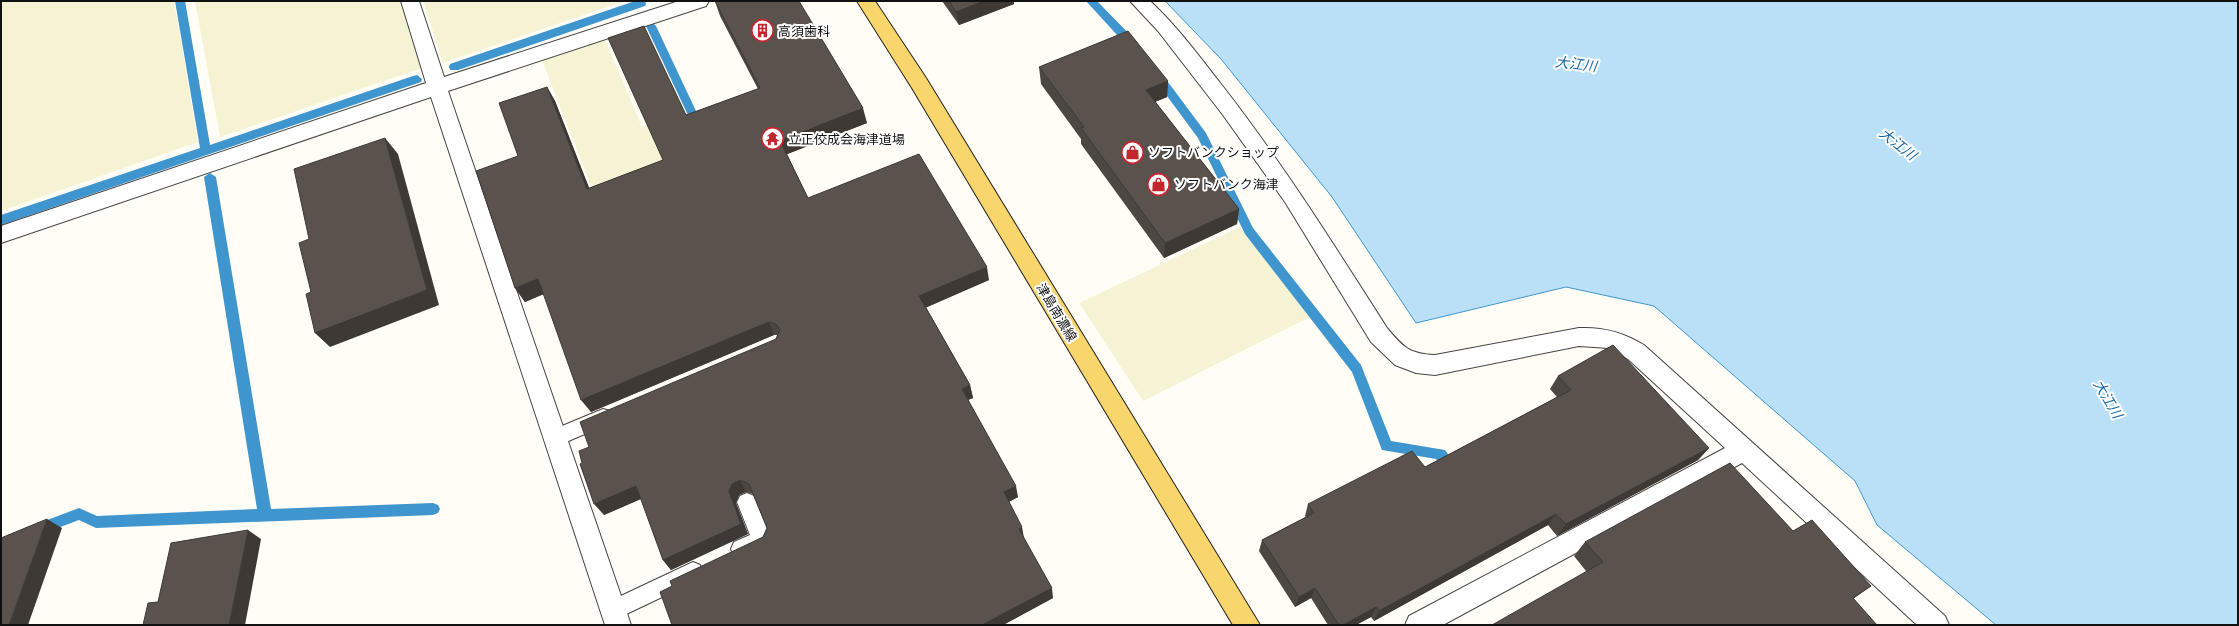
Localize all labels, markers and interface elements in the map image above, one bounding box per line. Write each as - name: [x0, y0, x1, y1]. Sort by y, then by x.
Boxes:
- building icon: 高須歯科: [749, 18, 775, 44]
- place label: 高須歯科: [778, 24, 830, 39]
- water label: 大江川: [1554, 54, 1600, 76]
- water label: 大江川: [1876, 125, 1921, 165]
- temple icon: 立正佼成会海津道場: [760, 126, 786, 152]
- place label: 立正佼成会海津道場: [788, 132, 905, 147]
- shop icon: ソフトバンクショップ: [1119, 139, 1145, 165]
- place label: ソフトバンクショップ: [1148, 145, 1279, 160]
- shop icon: ソフトバンク海津: [1145, 171, 1171, 197]
- place label: ソフトバンク海津: [1174, 177, 1279, 192]
- street label: 津島南濃線: [1033, 281, 1080, 344]
- water label: 大江川: [2089, 377, 2127, 423]

